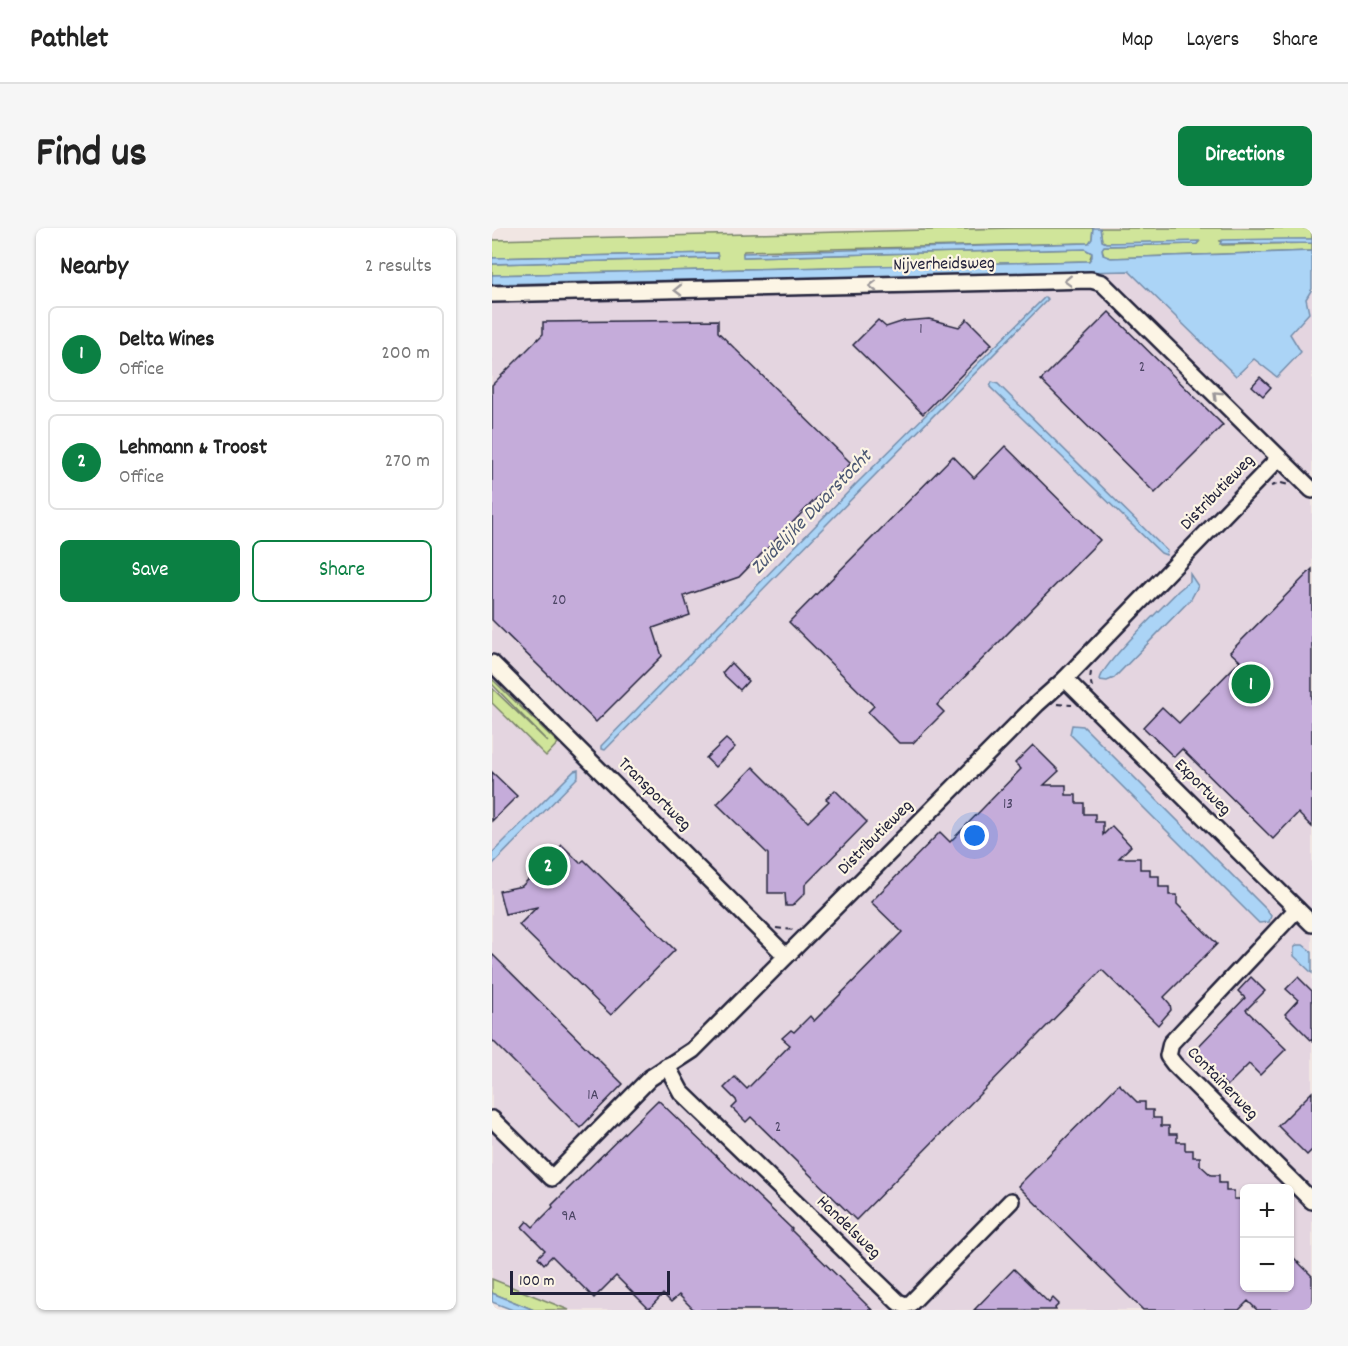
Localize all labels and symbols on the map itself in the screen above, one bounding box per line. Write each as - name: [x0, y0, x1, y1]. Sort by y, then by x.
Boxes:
- street label: Nijverheidsweg: [893, 252, 995, 278]
- one-way arrow: [1063, 275, 1072, 288]
- one-way arrow: [868, 279, 877, 292]
- one-way arrow: [673, 284, 682, 296]
- house number: 1: [919, 319, 923, 341]
- house number: 2: [1139, 357, 1145, 379]
- one-way arrow: [1213, 392, 1224, 403]
- water label: Zuidelijke Dwarstocht: [745, 443, 880, 582]
- street label: Distributieweg: [1175, 449, 1261, 537]
- house number: 20: [552, 590, 566, 612]
- pin: 1: [1232, 662, 1270, 706]
- street label: Transportweg: [611, 752, 697, 838]
- street label: Exportweg: [1168, 754, 1236, 822]
- house number: 13: [1003, 794, 1013, 816]
- street label: Distributieweg: [833, 795, 919, 881]
- your location: [960, 821, 989, 850]
- pin: 2: [528, 844, 568, 888]
- street label: Containerweg: [1180, 1042, 1264, 1127]
- house number: 1A: [587, 1085, 599, 1107]
- house number: 2: [775, 1117, 781, 1139]
- street label: Handelsweg: [810, 1191, 886, 1265]
- house number: 9A: [561, 1206, 577, 1228]
- scale bar: [510, 1268, 670, 1296]

